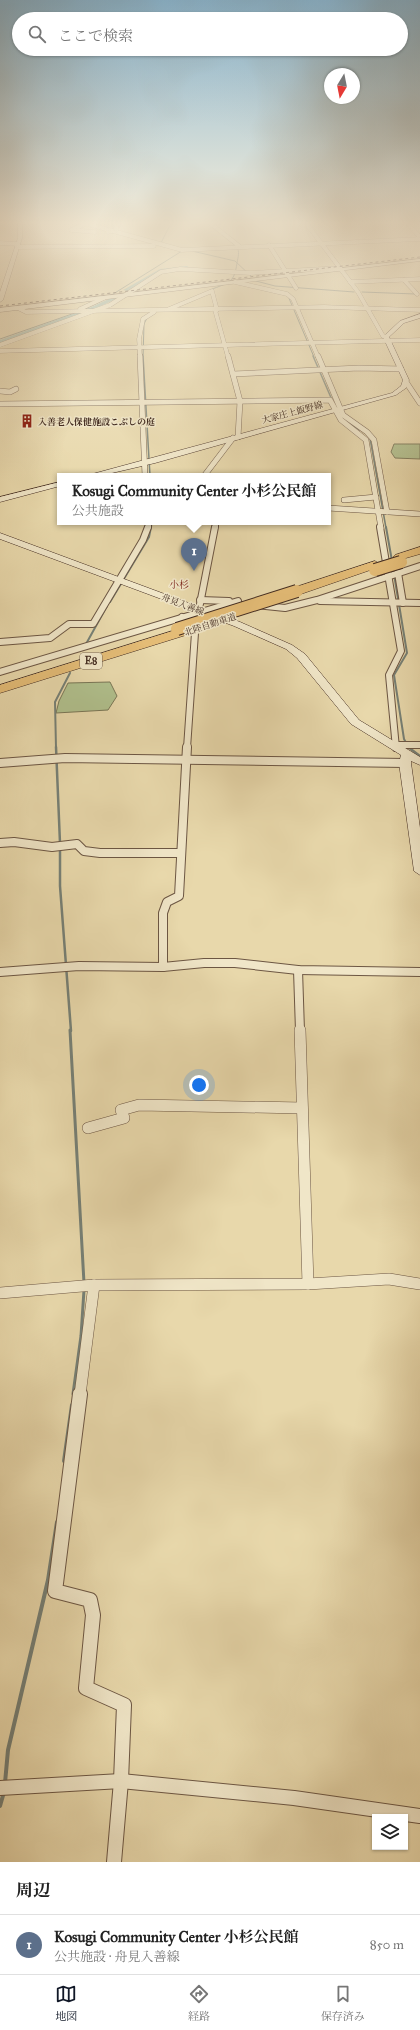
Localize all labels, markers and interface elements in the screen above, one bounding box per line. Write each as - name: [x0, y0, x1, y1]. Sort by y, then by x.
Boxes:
- search box: [12, 12, 408, 56]
- icon: search: [26, 23, 48, 45]
- text: ここで検索: [58, 27, 133, 45]
- north arrow: [324, 68, 360, 104]
- street label: 大家庄上飯野線: [260, 399, 324, 425]
- building icon: 入善老人保健施設こぶしの庭: [19, 413, 35, 429]
- place label: 入善老人保健施設こぶしの庭: [38, 416, 155, 427]
- popup: [57, 473, 331, 525]
- text: Kosugi Community Center 小杉公民館: [72, 482, 316, 500]
- text: 公共施設: [72, 503, 124, 519]
- pin: 1: [181, 538, 207, 571]
- district label: 小杉: [169, 579, 189, 591]
- street label: 舟見入善線: [160, 591, 206, 617]
- street label: 北陸自動車道: [183, 610, 237, 638]
- road number: E8: [80, 653, 102, 669]
- your location: [189, 1075, 209, 1095]
- map controls: [372, 1814, 408, 1850]
- button: layers: [372, 1814, 408, 1850]
- text: 周辺: [16, 1880, 50, 1901]
- text: Kosugi Community Center 小杉公民館: [54, 1928, 299, 1946]
- text: 1: [26, 1937, 32, 1953]
- text: 850 m: [370, 1937, 404, 1953]
- text: 公共施設 · 舟見入善線: [54, 1949, 179, 1965]
- tab: 地図: [55, 1983, 77, 2023]
- tab: 経路: [188, 1983, 210, 2023]
- tab: 保存済み: [321, 1983, 365, 2023]

